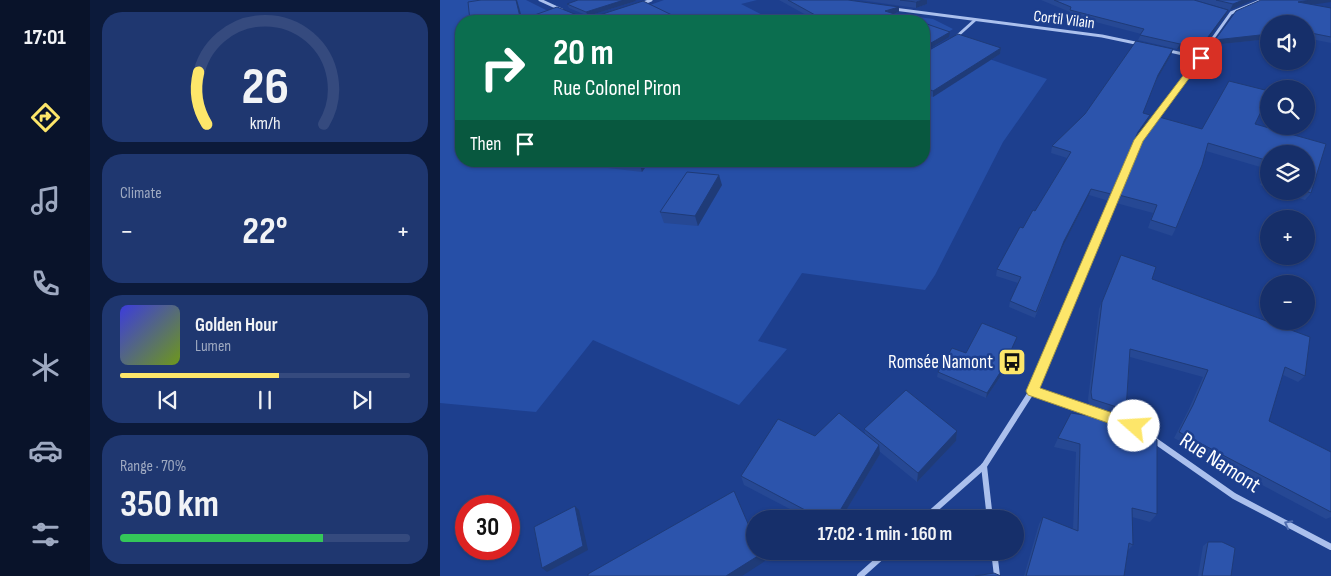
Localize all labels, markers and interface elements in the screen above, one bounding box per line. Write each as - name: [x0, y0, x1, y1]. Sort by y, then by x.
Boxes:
- street label: Cortil Vilain: [1032, 7, 1096, 33]
- map controls: [1260, 15, 1315, 330]
- button: sound: [1260, 15, 1315, 70]
- text: 17:01: [24, 24, 66, 51]
- text: 20 m: [553, 32, 614, 75]
- icon: right: [470, 35, 535, 100]
- pin: [1180, 37, 1222, 79]
- icon: arrive: [1187, 44, 1215, 72]
- text: 26: [241, 56, 289, 119]
- text: Rue Colonel Piron: [553, 75, 681, 102]
- button: search: [1260, 80, 1315, 135]
- icon: directions: [28, 100, 63, 135]
- text: km/h: [250, 113, 280, 134]
- icon: arrive: [511, 130, 539, 158]
- text: Then: [470, 133, 501, 156]
- button: layers: [1260, 145, 1315, 200]
- icon: music: [28, 183, 63, 218]
- text: Climate: [120, 184, 162, 203]
- text: 22°: [242, 209, 288, 254]
- button: +: [1260, 210, 1315, 265]
- text: −: [120, 215, 134, 248]
- text: +: [396, 215, 410, 248]
- icon: phone: [28, 266, 63, 301]
- button: −: [1260, 275, 1315, 330]
- text: Golden Hour: [195, 314, 278, 337]
- text: Lumen: [195, 337, 231, 356]
- bus stop icon: Romsée Namont: [997, 347, 1027, 377]
- icon: climate: [28, 350, 63, 385]
- place label: Romsée Namont: [888, 351, 993, 374]
- icon: previous: [154, 386, 182, 414]
- icon: pause: [251, 386, 279, 414]
- icon: next: [348, 386, 376, 414]
- position arrow: [1107, 399, 1159, 451]
- street label: Rue Namont: [1175, 427, 1266, 499]
- icon: car: [28, 433, 63, 468]
- text: Range · 70%: [120, 457, 186, 476]
- text: 350 km: [120, 482, 219, 527]
- speed limit sign: 30: [455, 495, 520, 560]
- icon: filters: [28, 517, 63, 552]
- one-way arrow: [1284, 520, 1293, 530]
- text: 17:02 · 1 min · 160 m: [818, 523, 952, 546]

